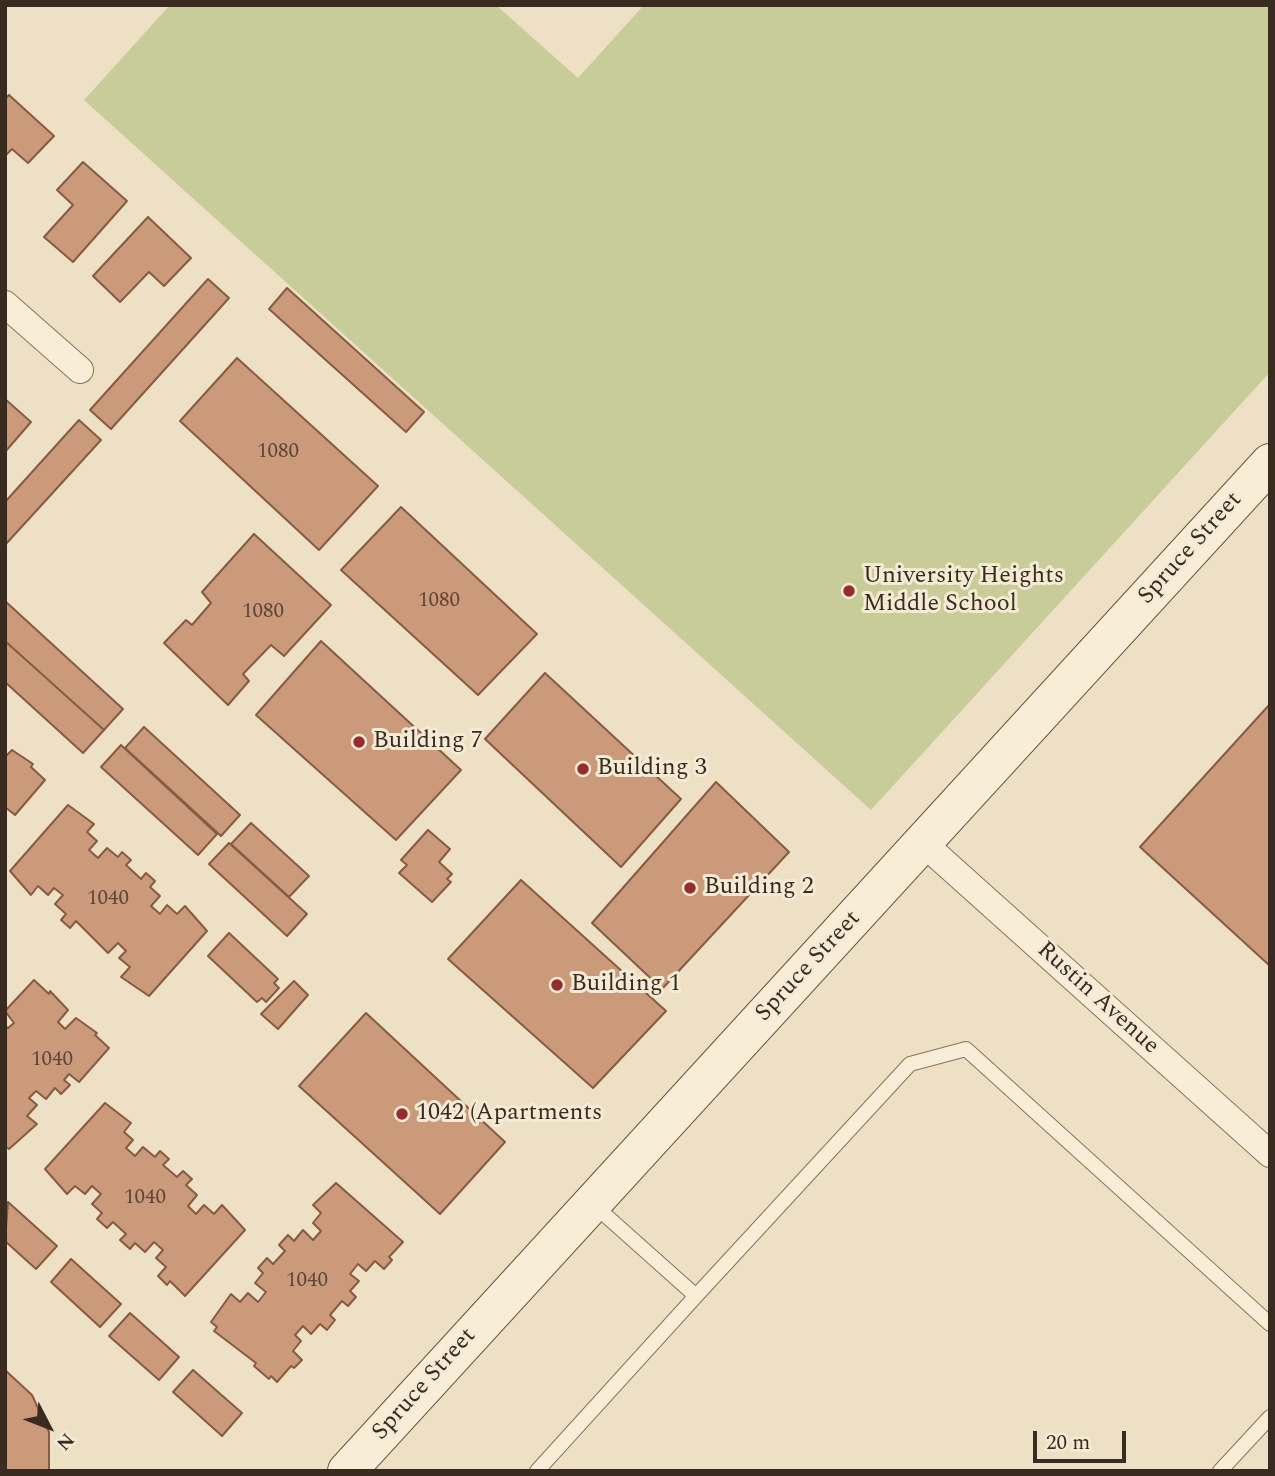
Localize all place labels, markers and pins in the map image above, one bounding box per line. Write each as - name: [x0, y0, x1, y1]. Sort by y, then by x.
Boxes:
- place label: University Heights Middle School: [863, 563, 1064, 619]
- marker: University Heights Middle School: [841, 583, 857, 599]
- place label: Building 7: [373, 728, 483, 756]
- marker: Building 7: [351, 734, 367, 750]
- place label: Building 3: [597, 755, 707, 783]
- marker: Building 3: [575, 761, 591, 777]
- place label: Building 2: [704, 874, 814, 902]
- marker: Building 2: [682, 880, 698, 896]
- place label: Building 1: [571, 971, 681, 999]
- marker: Building 1: [549, 977, 565, 993]
- place label: 1042 (Apartments: [416, 1100, 602, 1128]
- marker: 1042 (Apartments: [394, 1106, 410, 1122]

